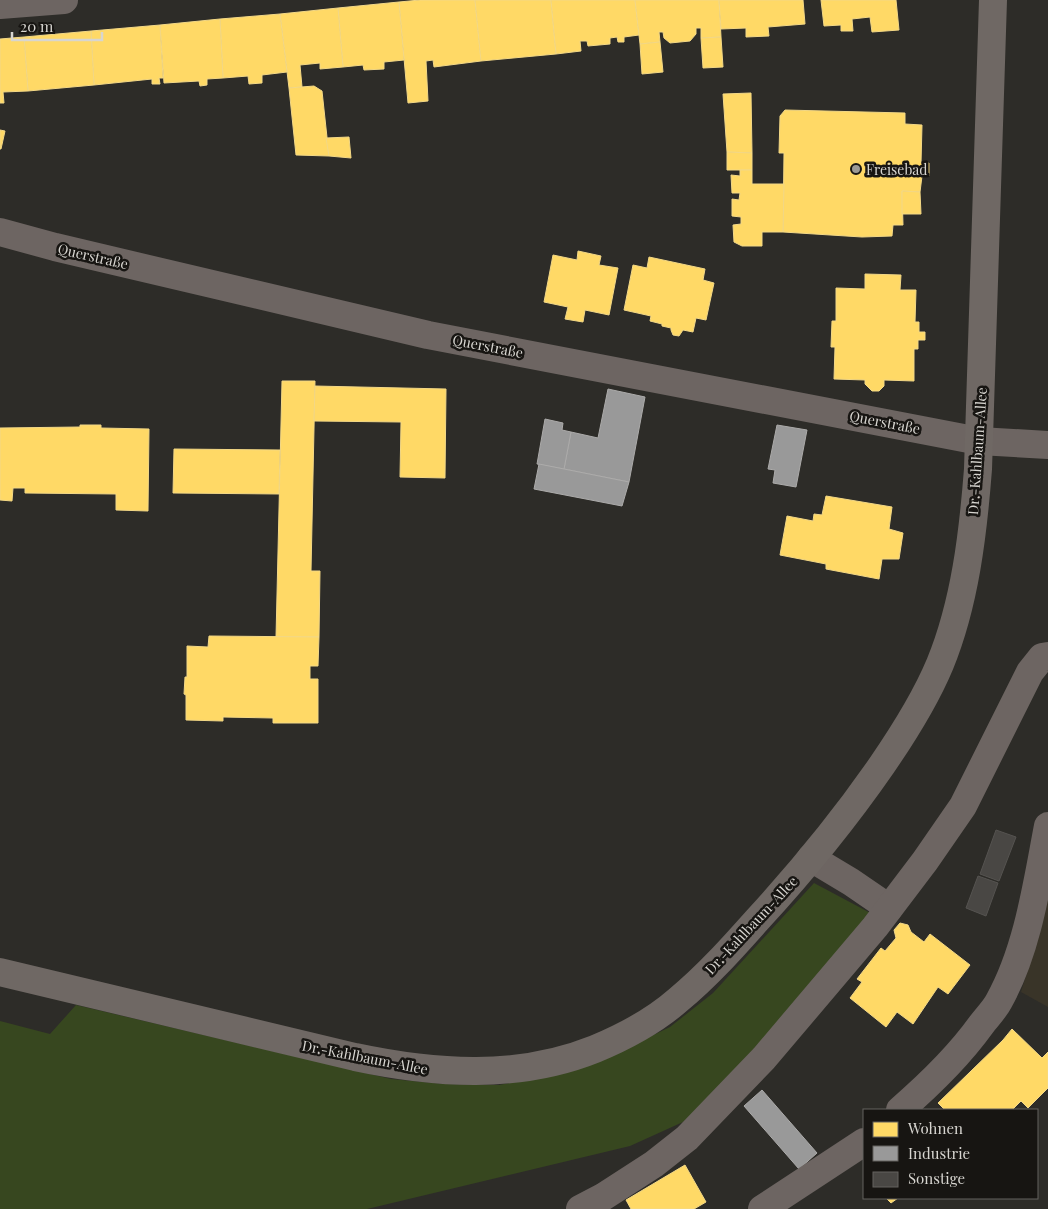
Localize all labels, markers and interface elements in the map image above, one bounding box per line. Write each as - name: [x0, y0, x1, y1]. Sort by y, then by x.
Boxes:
- scale bar: [12, 10, 102, 42]
- text: 20 m: [20, 16, 54, 36]
- place label: Freisebad: [866, 160, 927, 179]
- marker: Freisebad: [850, 163, 862, 175]
- street label: Querstraße: [56, 239, 130, 273]
- street label: Querstraße: [451, 330, 525, 362]
- street label: Dr.-Kahlbaum-Allee: [963, 387, 991, 515]
- street label: Querstraße: [848, 406, 922, 438]
- street label: Dr.-Kahlbaum-Allee: [700, 872, 802, 978]
- street label: Dr.-Kahlbaum-Allee: [300, 1035, 430, 1079]
- legend: [863, 1109, 1038, 1199]
- text: Wohnen: [907, 1118, 963, 1138]
- text: Industrie: [908, 1143, 970, 1163]
- text: Sonstige: [908, 1168, 965, 1188]

